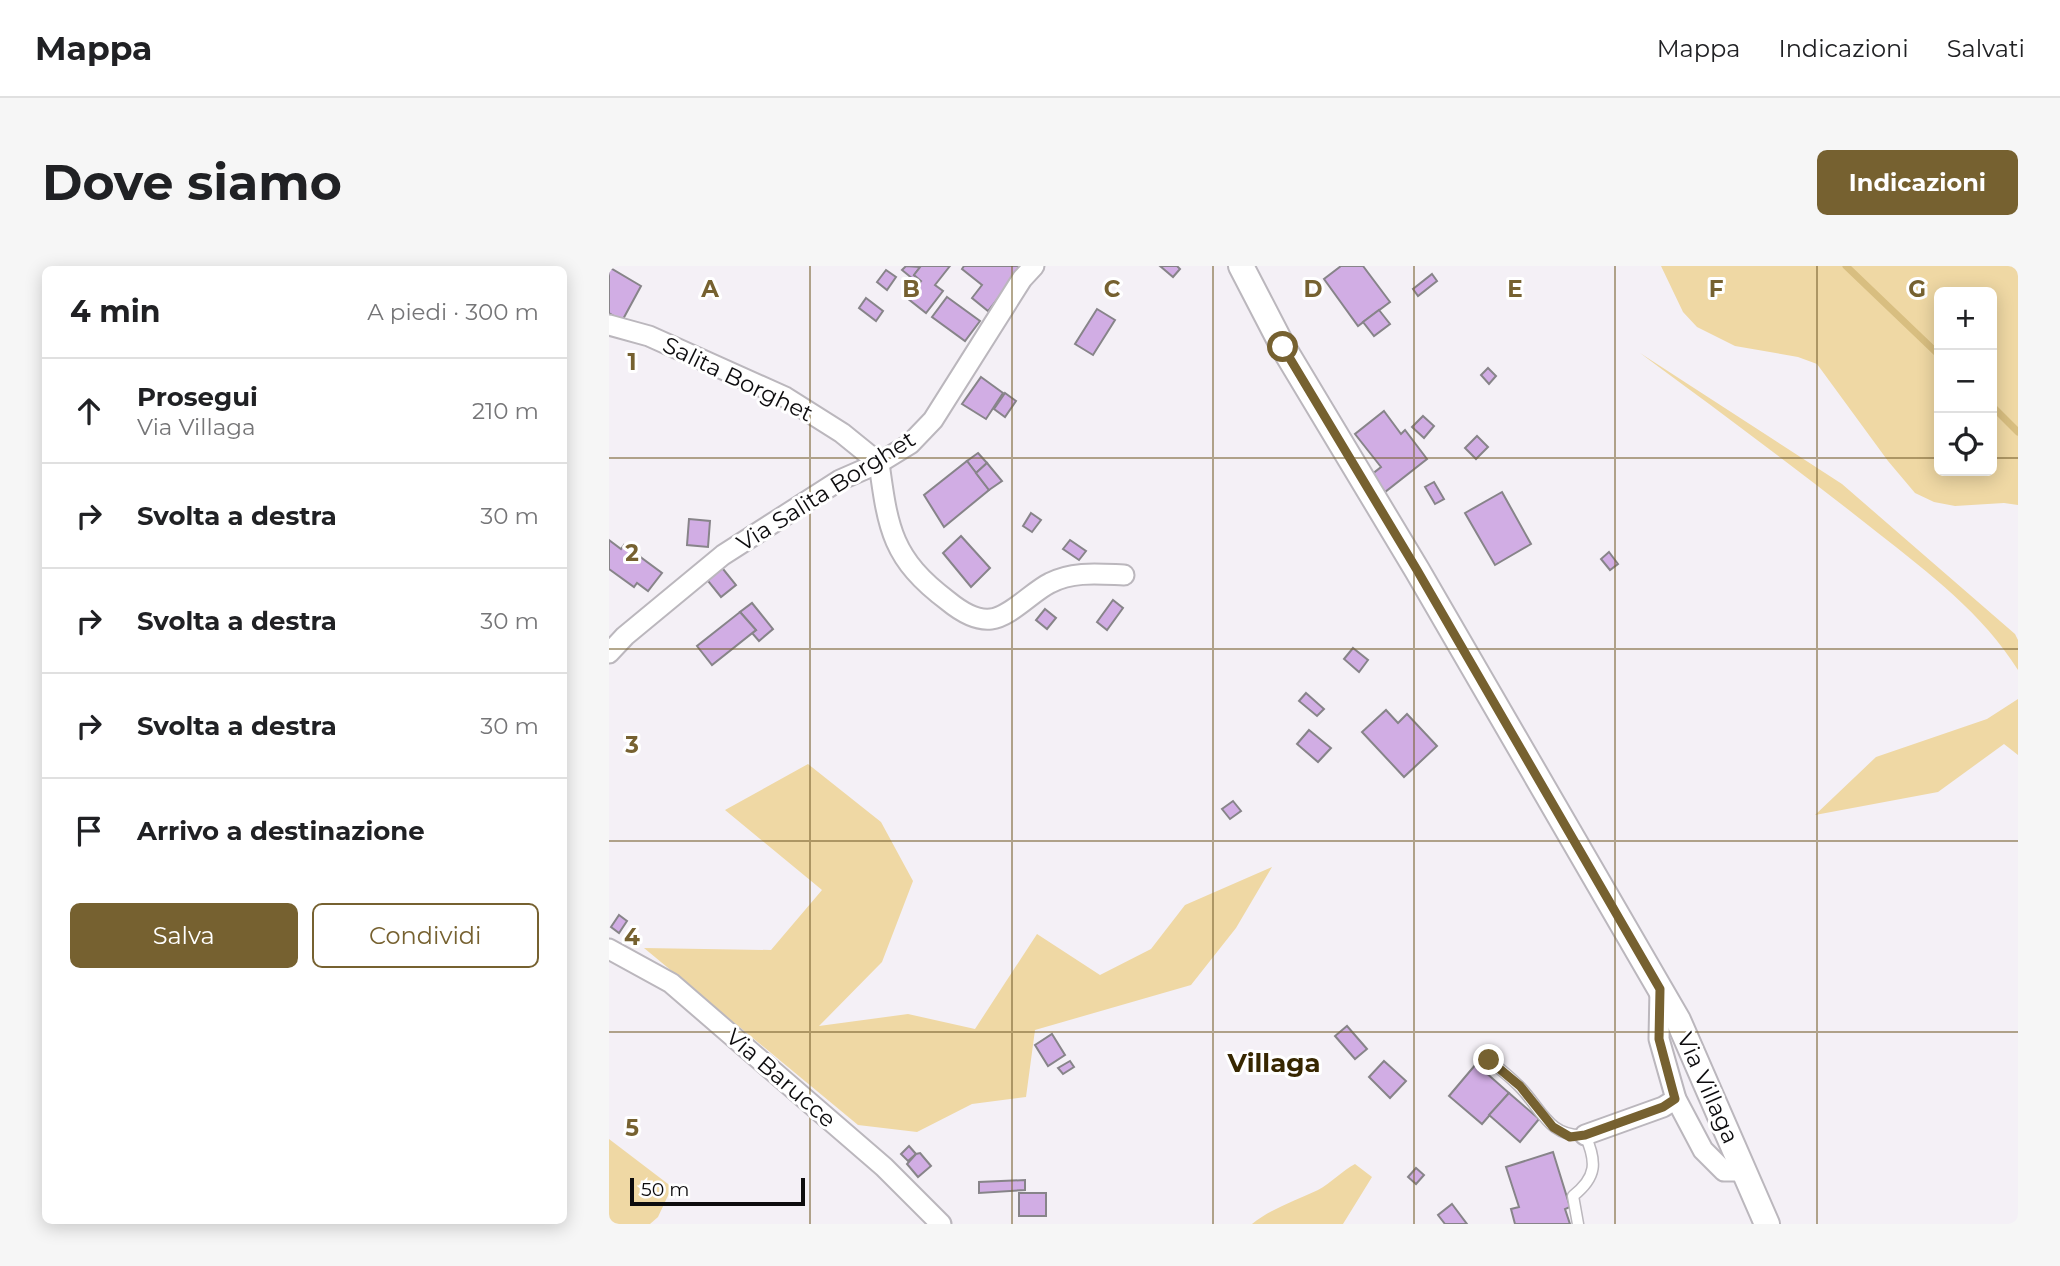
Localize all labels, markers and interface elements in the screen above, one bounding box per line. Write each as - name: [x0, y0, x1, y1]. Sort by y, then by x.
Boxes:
- text: Mappa: [35, 28, 152, 68]
- text: Mappa: [1657, 34, 1740, 63]
- text: Indicazioni: [1778, 34, 1909, 63]
- text: Salvati: [1947, 34, 2025, 63]
- button: Indicazioni: [1817, 150, 2018, 215]
- text: Dove siamo: [42, 153, 342, 212]
- text: A: [700, 275, 719, 303]
- text: B: [902, 275, 920, 303]
- text: C: [1104, 275, 1121, 303]
- text: D: [1304, 275, 1323, 303]
- text: E: [1507, 275, 1523, 303]
- text: F: [1709, 275, 1724, 303]
- text: G: [1908, 275, 1926, 303]
- map controls: [1934, 287, 1997, 476]
- button: +: [1934, 287, 1997, 350]
- text: 4 min: [70, 293, 160, 330]
- text: A piedi · 300 m: [367, 298, 539, 326]
- street label: Salita Borghet: [658, 331, 818, 427]
- route start: [1267, 331, 1298, 362]
- text: 1: [627, 348, 637, 376]
- button: −: [1934, 350, 1997, 413]
- text: Prosegui: [137, 381, 258, 413]
- icon: ahead: [70, 392, 108, 430]
- text: 210 m: [472, 397, 539, 425]
- text: Via Villaga: [137, 413, 256, 441]
- button: locate: [1934, 413, 1997, 476]
- street label: Via Salita Borghet: [732, 425, 920, 557]
- icon: right: [70, 497, 108, 535]
- text: Svolta a destra: [137, 500, 337, 532]
- text: 30 m: [480, 502, 539, 530]
- text: 2: [625, 539, 639, 567]
- icon: right: [70, 602, 108, 640]
- text: Svolta a destra: [137, 605, 337, 637]
- text: 30 m: [480, 607, 539, 635]
- icon: right: [70, 707, 108, 745]
- text: Svolta a destra: [137, 710, 337, 742]
- text: 30 m: [480, 712, 539, 740]
- text: 3: [624, 731, 639, 759]
- icon: arrive: [70, 812, 108, 850]
- text: Arrivo a destinazione: [137, 815, 425, 847]
- button: Salva: [70, 903, 298, 968]
- button: Condividi: [312, 903, 539, 968]
- text: 4: [624, 923, 640, 951]
- street label: Via Barucce: [720, 1023, 842, 1133]
- street label: Via Villaga: [1671, 1028, 1745, 1148]
- route end: [1473, 1044, 1504, 1075]
- district label: Villaga: [1226, 1047, 1321, 1079]
- text: 5: [625, 1114, 639, 1142]
- scale bar: [630, 1175, 805, 1207]
- text: 50 m: [641, 1178, 689, 1201]

